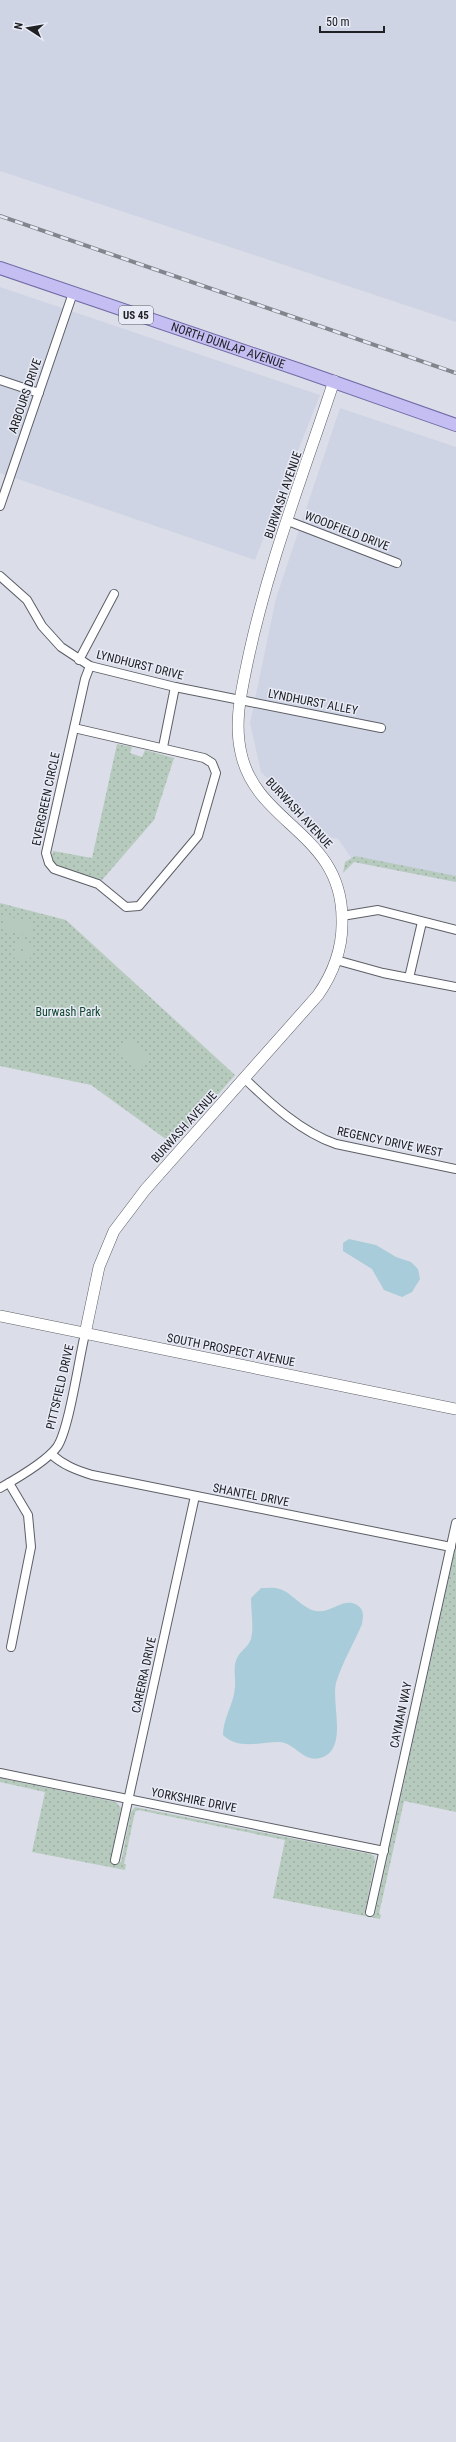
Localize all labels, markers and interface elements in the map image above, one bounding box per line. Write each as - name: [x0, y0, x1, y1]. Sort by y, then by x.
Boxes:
- north arrow: [8, 8, 48, 48]
- scale bar: [320, 8, 384, 34]
- text: 50 m: [326, 15, 350, 29]
- text: N: [12, 21, 26, 31]
- road number: US 45: [119, 306, 153, 324]
- street label: NORTH DUNLAP AVENUE: [169, 320, 287, 371]
- street label: ARBOURS DRIVE: [6, 357, 44, 435]
- street label: BURWASH AVENUE: [262, 450, 304, 540]
- street label: WOODFIELD DRIVE: [303, 508, 391, 554]
- street label: LYNDHURST DRIVE: [95, 647, 185, 683]
- street label: LYNDHURST ALLEY: [267, 686, 360, 718]
- street label: EVERGREEN CIRCLE: [29, 751, 63, 847]
- street label: BURWASH AVENUE: [263, 775, 335, 851]
- park label: Burwash Park: [35, 1005, 101, 1019]
- street label: BURWASH AVENUE: [148, 1088, 220, 1166]
- street label: REGENCY DRIVE WEST: [336, 1124, 444, 1160]
- street label: SOUTH PROSPECT AVENUE: [166, 1331, 296, 1369]
- street label: PITTSFIELD DRIVE: [43, 1343, 77, 1431]
- street label: SHANTEL DRIVE: [212, 1481, 290, 1509]
- street label: CARERRA DRIVE: [129, 1636, 159, 1714]
- street label: CAYMAN WAY: [387, 1680, 415, 1749]
- street label: YORKSHIRE DRIVE: [150, 1785, 238, 1815]

